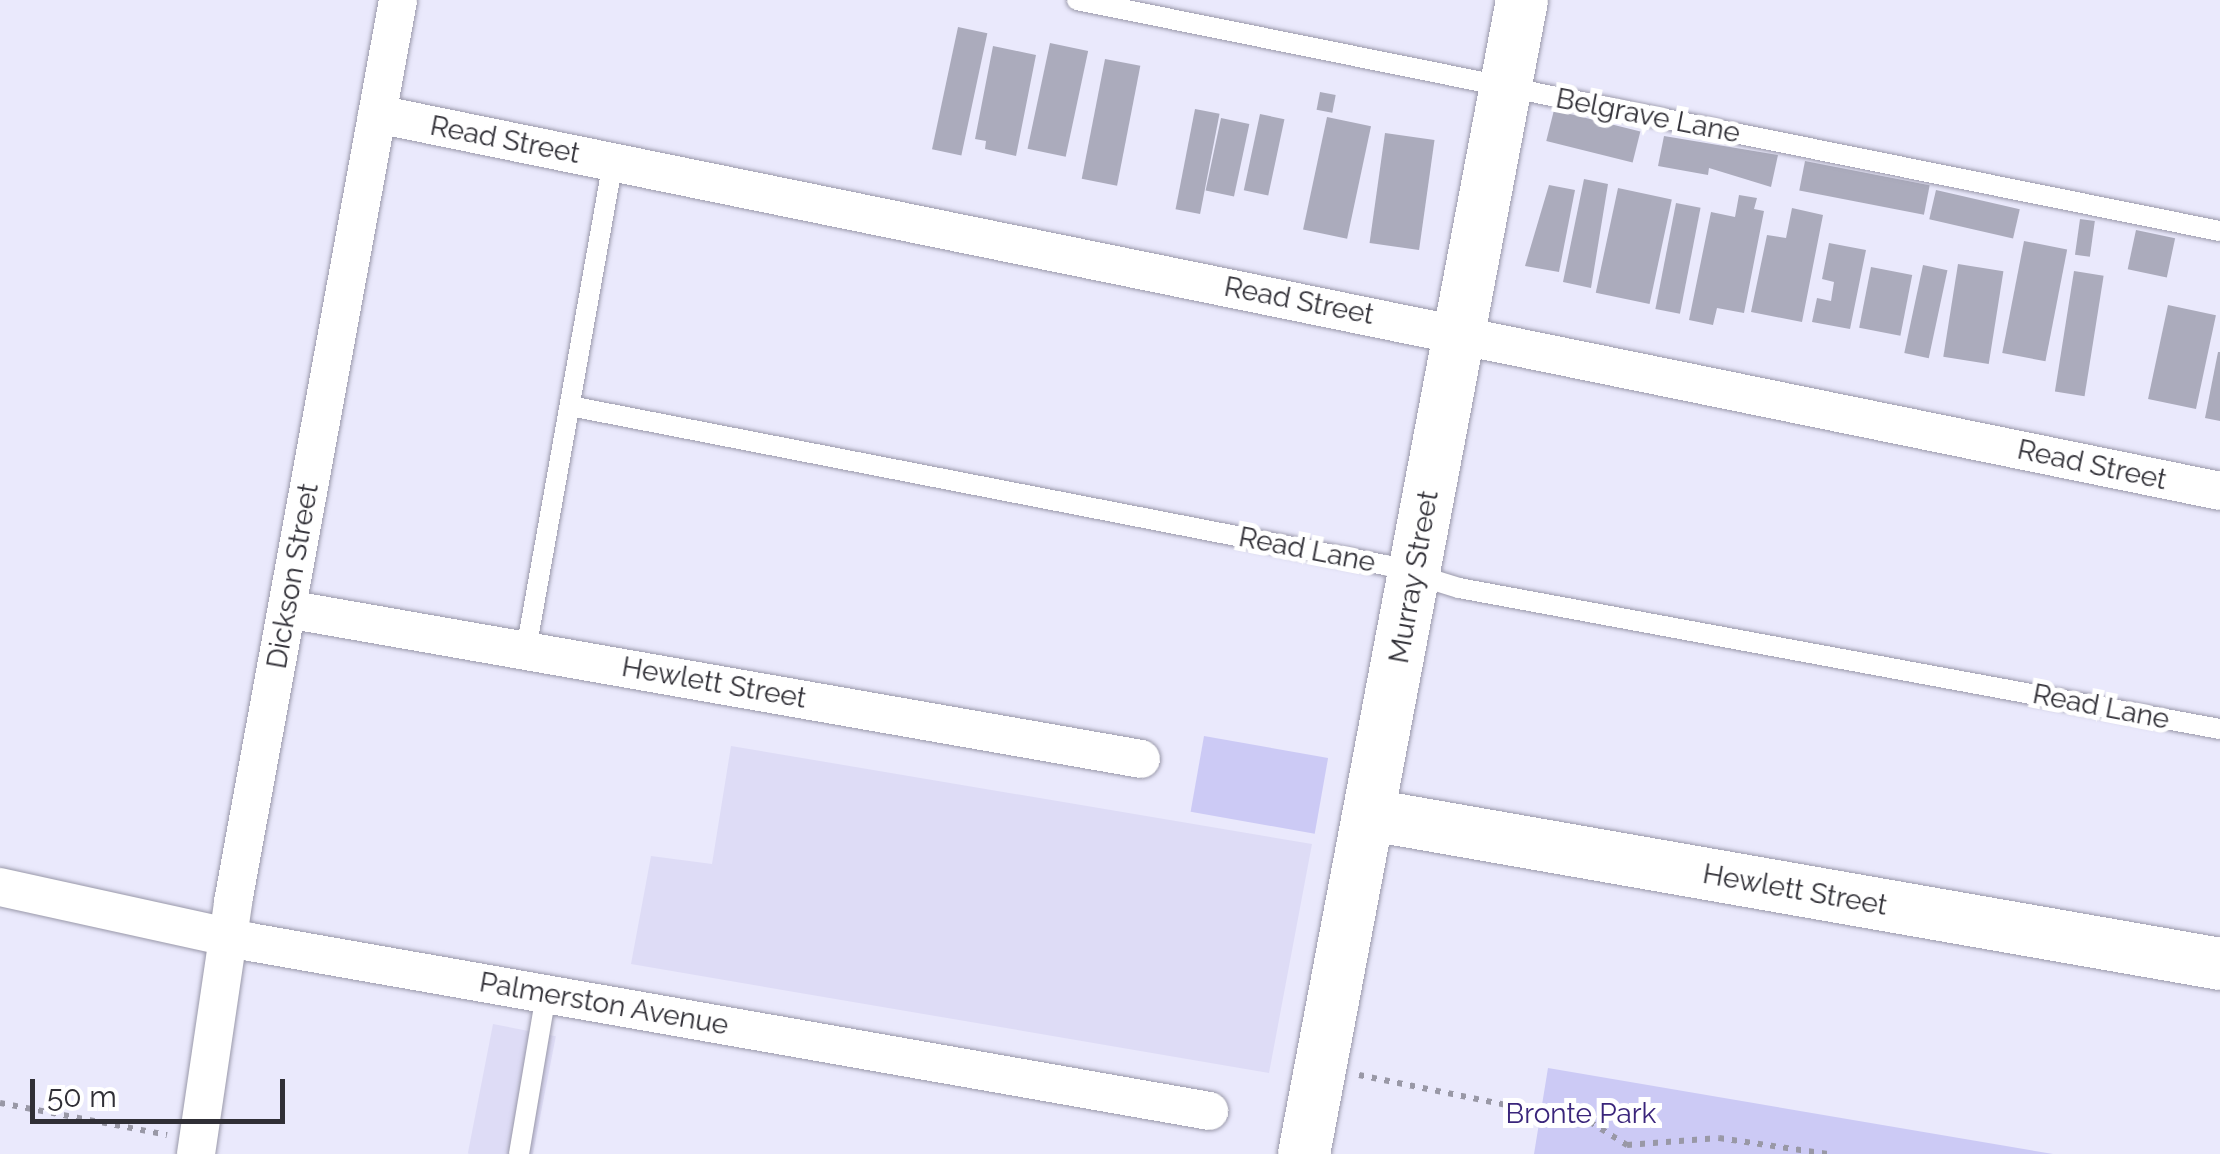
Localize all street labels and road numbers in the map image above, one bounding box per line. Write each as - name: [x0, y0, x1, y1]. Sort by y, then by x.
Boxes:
- street label: Belgrave Lane: [1553, 82, 1743, 150]
- street label: Read Street: [427, 109, 583, 171]
- street label: Read Street: [1221, 270, 1377, 332]
- street label: Read Street: [2014, 433, 2170, 497]
- street label: Dickson Street: [260, 481, 326, 671]
- street label: Murray Street: [1382, 488, 1446, 666]
- street label: Read Lane: [1236, 520, 1378, 580]
- street label: Hewlett Street: [619, 650, 809, 716]
- street label: Read Lane: [2030, 677, 2172, 737]
- street label: Hewlett Street: [1700, 857, 1890, 923]
- street label: Palmerston Avenue: [476, 965, 732, 1043]

